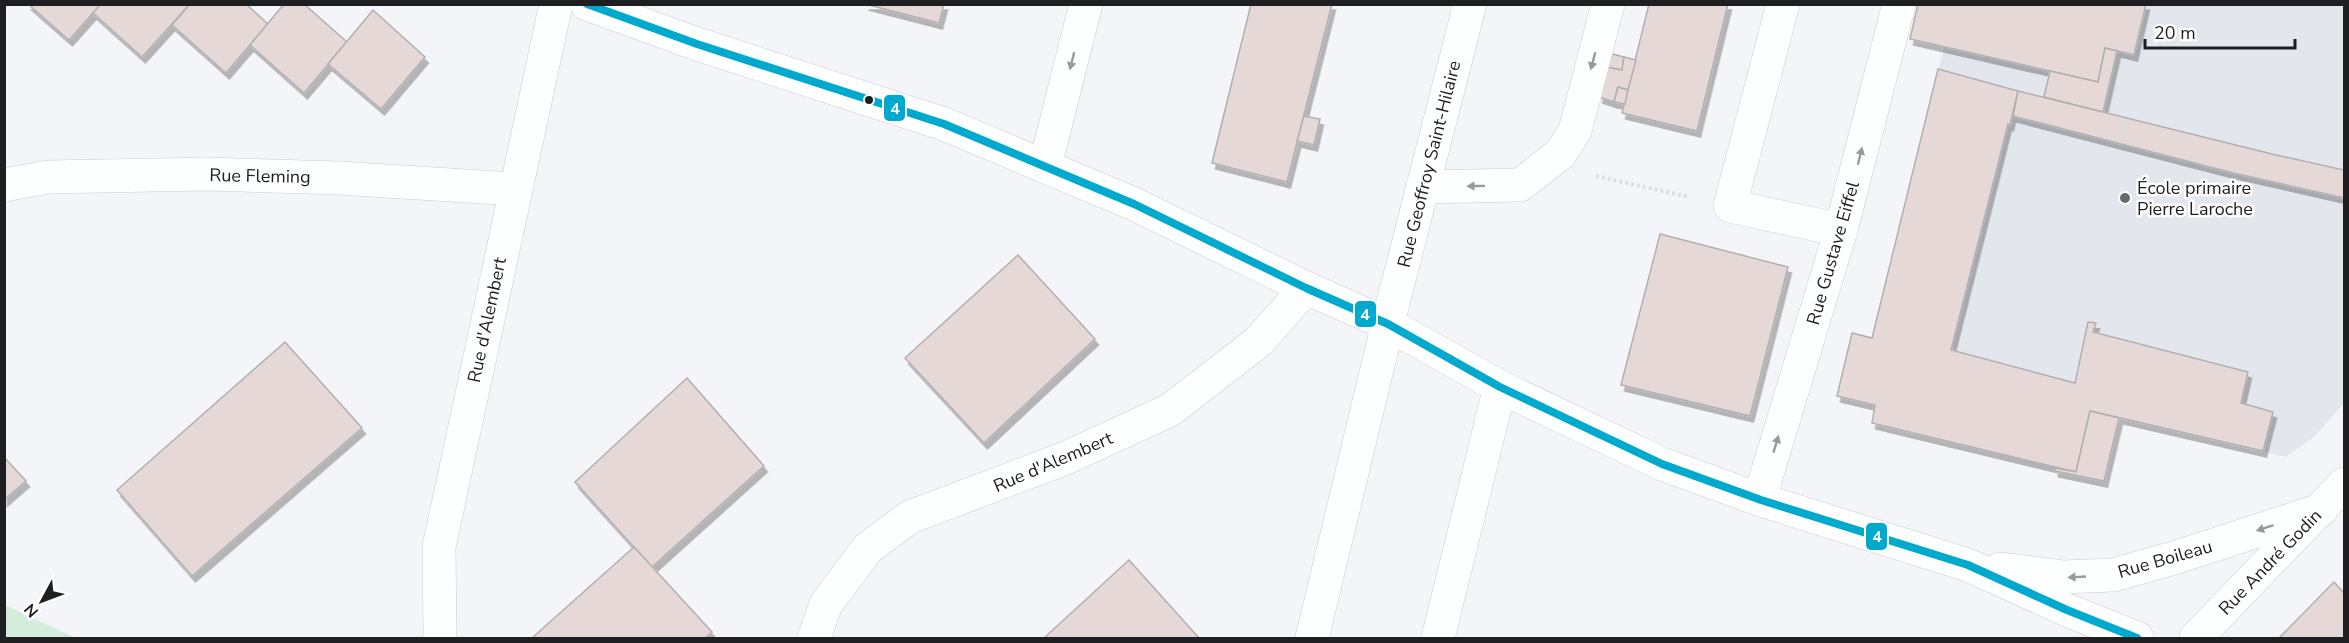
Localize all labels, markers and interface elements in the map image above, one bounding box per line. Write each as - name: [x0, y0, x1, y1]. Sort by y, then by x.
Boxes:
- scale bar: [2145, 12, 2295, 50]
- text: 20 m: [2154, 21, 2196, 45]
- one-way arrow: [1066, 52, 1076, 70]
- one-way arrow: [1588, 52, 1598, 70]
- street label: Rue Geoffroy Saint-Hilaire: [1392, 58, 1466, 270]
- unlabelled marker: [863, 94, 875, 106]
- line badge: 4: [883, 94, 906, 122]
- text: 4: [890, 98, 900, 120]
- one-way arrow: [1856, 147, 1866, 165]
- street label: Rue Fleming: [209, 163, 311, 189]
- place label: École primaire Pierre Laroche: [2137, 176, 2253, 221]
- street label: Rue Gustave Eiffel: [1801, 178, 1865, 328]
- one-way arrow: [1466, 181, 1485, 191]
- marker: École primaire Pierre Laroche: [2118, 191, 2132, 205]
- street label: Rue d'Alembert: [462, 254, 512, 385]
- line badge: 4: [1354, 300, 1377, 328]
- text: 4: [1360, 304, 1370, 326]
- street label: Rue d'Alembert: [990, 426, 1117, 498]
- one-way arrow: [1772, 435, 1781, 453]
- street label: Rue André Godin: [2213, 504, 2327, 620]
- line badge: 4: [1865, 522, 1888, 551]
- one-way arrow: [2256, 524, 2274, 534]
- text: 4: [1872, 526, 1882, 548]
- street label: Rue Boileau: [2115, 534, 2215, 584]
- north arrow: [12, 571, 72, 631]
- one-way arrow: [2068, 572, 2087, 581]
- text: N: [19, 598, 44, 622]

